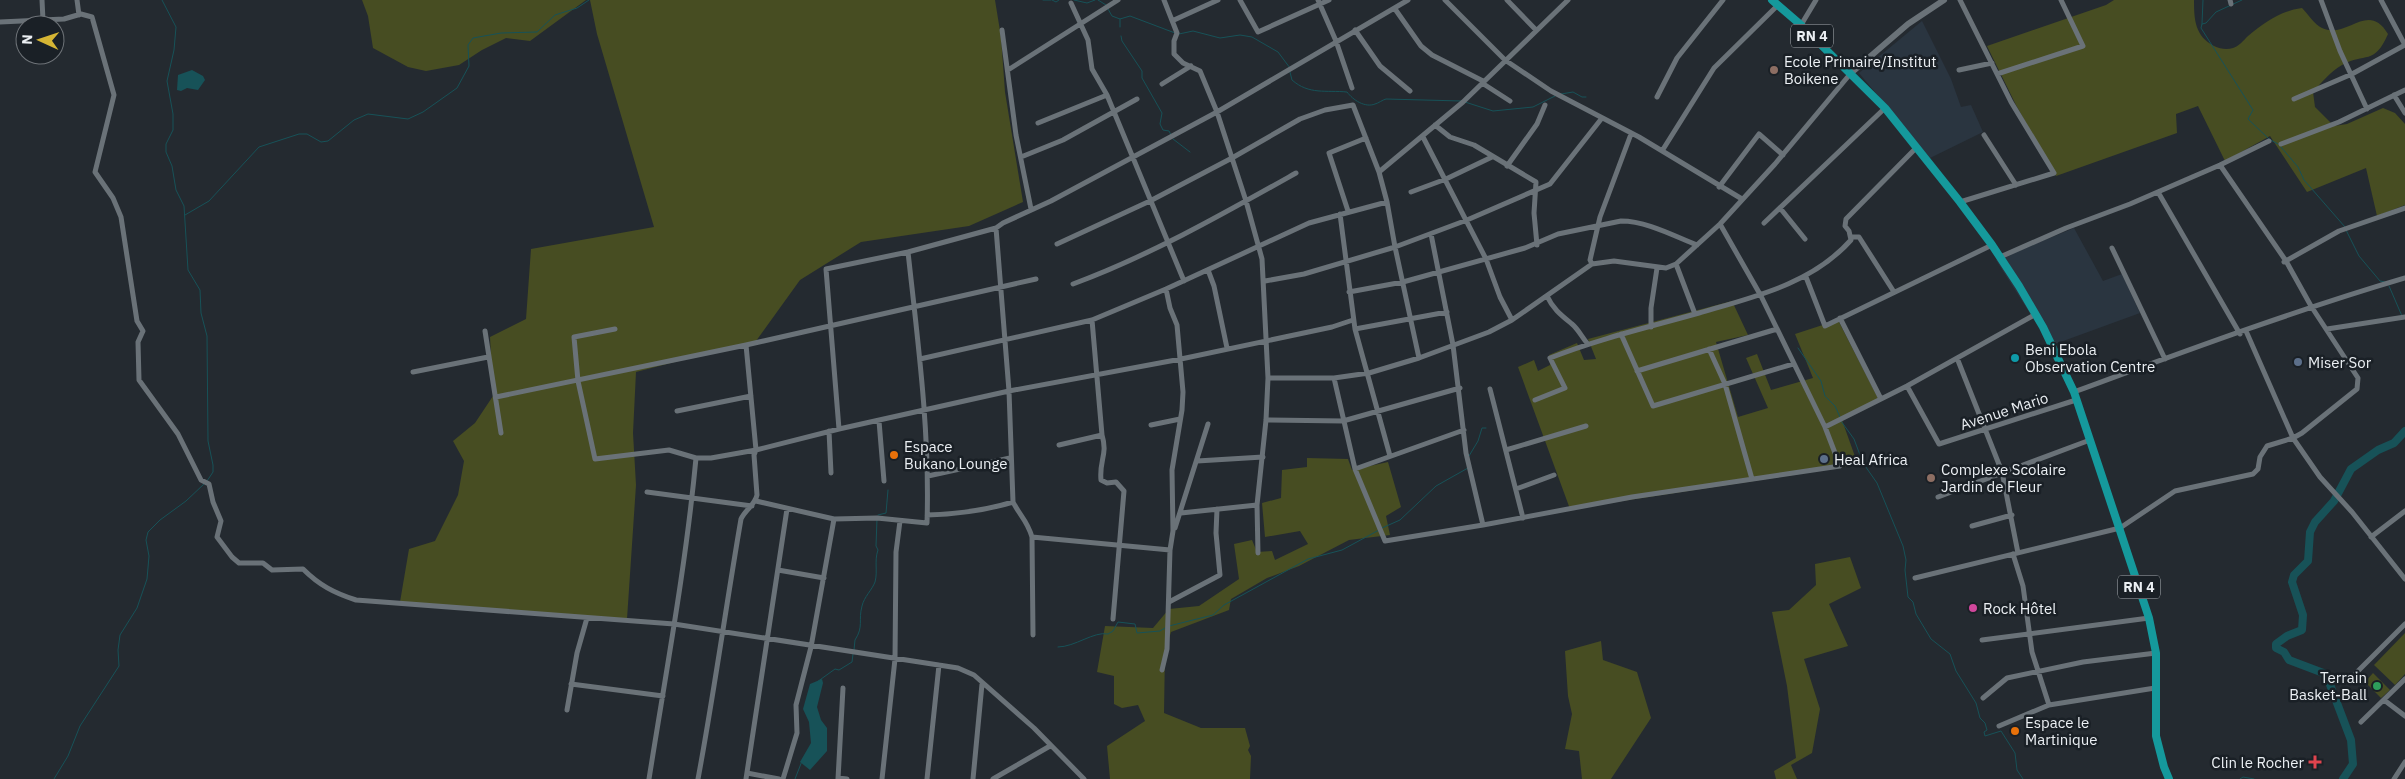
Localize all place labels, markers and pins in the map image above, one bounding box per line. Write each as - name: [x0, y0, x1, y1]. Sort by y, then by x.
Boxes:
- place label: Ecole Primaire/Institut Boikene: [1784, 52, 1937, 88]
- marker: Ecole Primaire/Institut Boikene: [1768, 64, 1780, 76]
- place label: Beni Ebola Observation Centre: [2025, 340, 2155, 376]
- marker: Beni Ebola Observation Centre: [2009, 352, 2021, 364]
- place label: Miser Sor: [2308, 353, 2372, 372]
- marker: Miser Sor: [2292, 356, 2304, 368]
- place label: Espace Bukano Lounge: [904, 437, 1008, 473]
- marker: Espace Bukano Lounge: [888, 449, 900, 461]
- place label: Heal Africa: [1834, 450, 1908, 469]
- marker: Heal Africa: [1818, 453, 1830, 465]
- place label: Complexe Scolaire Jardin de Fleur: [1941, 460, 2066, 496]
- marker: Complexe Scolaire Jardin de Fleur: [1925, 472, 1937, 484]
- place label: Rock Hôtel: [1983, 599, 2056, 618]
- marker: Rock Hôtel: [1967, 602, 1979, 614]
- place label: Terrain Basket-Ball: [2289, 668, 2367, 704]
- marker: Terrain Basket-Ball: [2371, 680, 2383, 692]
- place label: Espace le Martinique: [2025, 713, 2098, 749]
- marker: Espace le Martinique: [2009, 725, 2021, 737]
- place label: Clin le Rocher: [2211, 753, 2304, 772]
- marker: Clin le Rocher: [2308, 755, 2322, 769]

